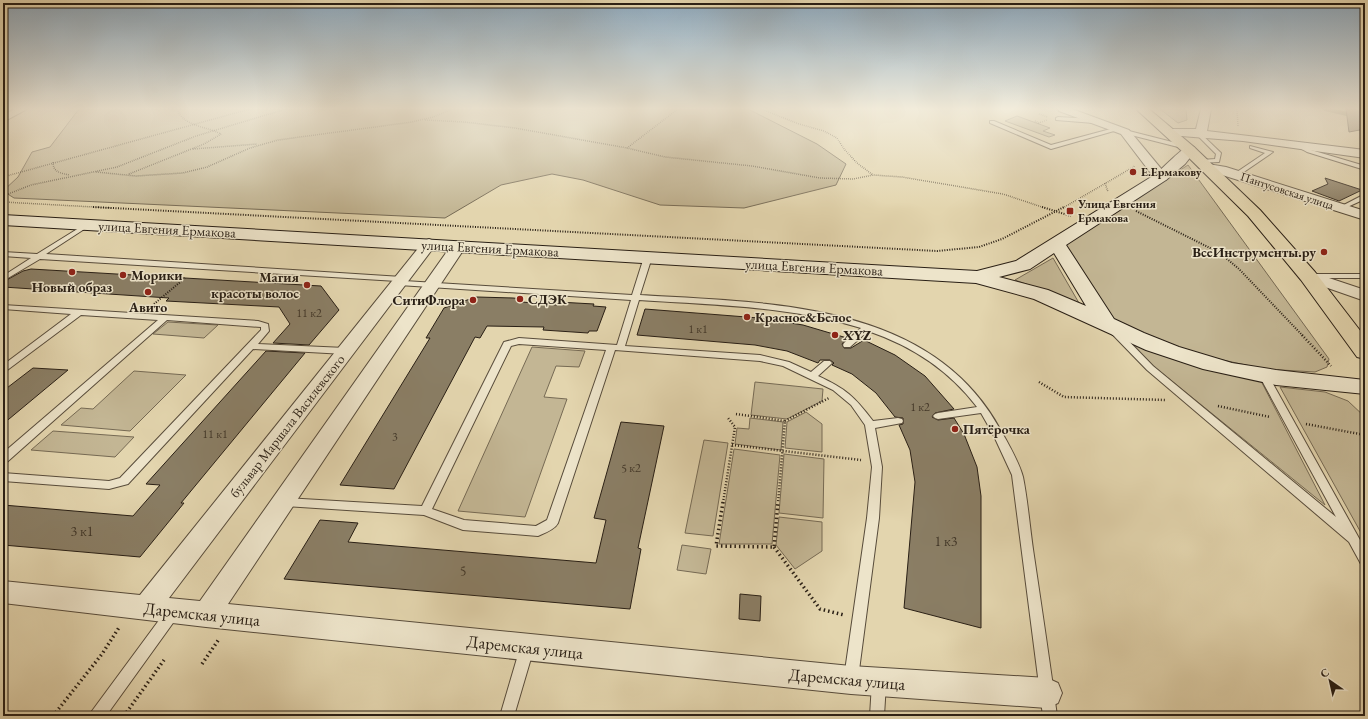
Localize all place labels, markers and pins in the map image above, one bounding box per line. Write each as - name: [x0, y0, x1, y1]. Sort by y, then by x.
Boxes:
- place label: Е.Ермакову: [1141, 164, 1202, 180]
- marker: Е.Ермакову: [1128, 167, 1138, 177]
- place label: Улица Евгения Ермакова: [1077, 196, 1157, 226]
- marker: Улица Евгения Ермакова: [1065, 206, 1075, 216]
- place label: ВсеИнструменты.ру: [1192, 243, 1316, 261]
- marker: ВсеИнструменты.ру: [1319, 247, 1329, 257]
- place label: Морики: [131, 266, 183, 284]
- marker: Новый образ: [67, 267, 77, 277]
- place label: Магия красоты волос: [211, 268, 299, 302]
- marker: Морики: [118, 270, 128, 280]
- place label: Новый образ: [32, 278, 112, 296]
- marker: Магия красоты волос: [302, 280, 312, 290]
- marker: Авито: [143, 287, 153, 297]
- place label: СДЭК: [528, 290, 568, 308]
- place label: СитиФлора: [393, 291, 466, 309]
- marker: СДЭК: [515, 294, 525, 304]
- marker: СитиФлора: [468, 295, 478, 305]
- place label: Авито: [128, 298, 167, 316]
- place label: Красное&Белое: [755, 308, 852, 326]
- marker: Красное&Белое: [742, 312, 752, 322]
- place label: XYZ: [842, 326, 872, 344]
- marker: XYZ: [830, 330, 840, 340]
- place label: Пятёрочка: [963, 420, 1031, 438]
- marker: Пятёрочка: [950, 424, 960, 434]

